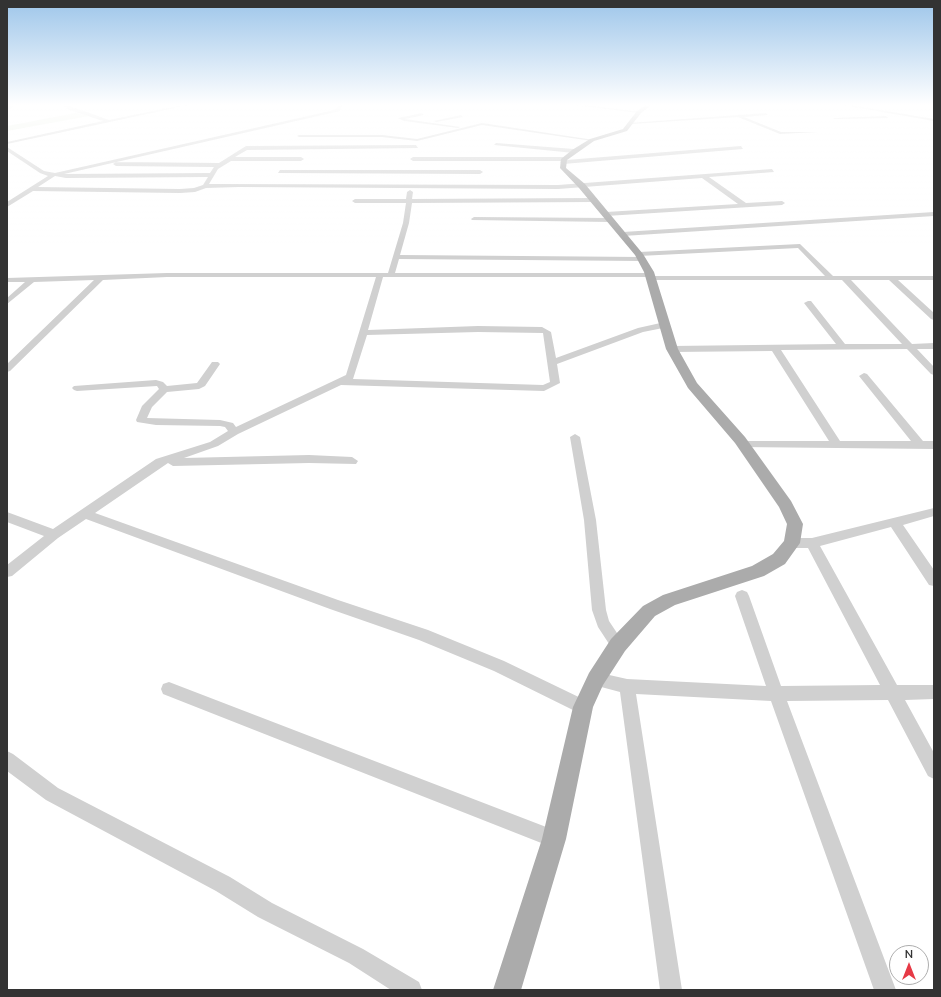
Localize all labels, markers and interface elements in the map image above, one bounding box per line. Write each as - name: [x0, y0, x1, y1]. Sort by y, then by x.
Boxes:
- north arrow: [889, 945, 929, 985]
- text: N: [905, 947, 913, 961]

